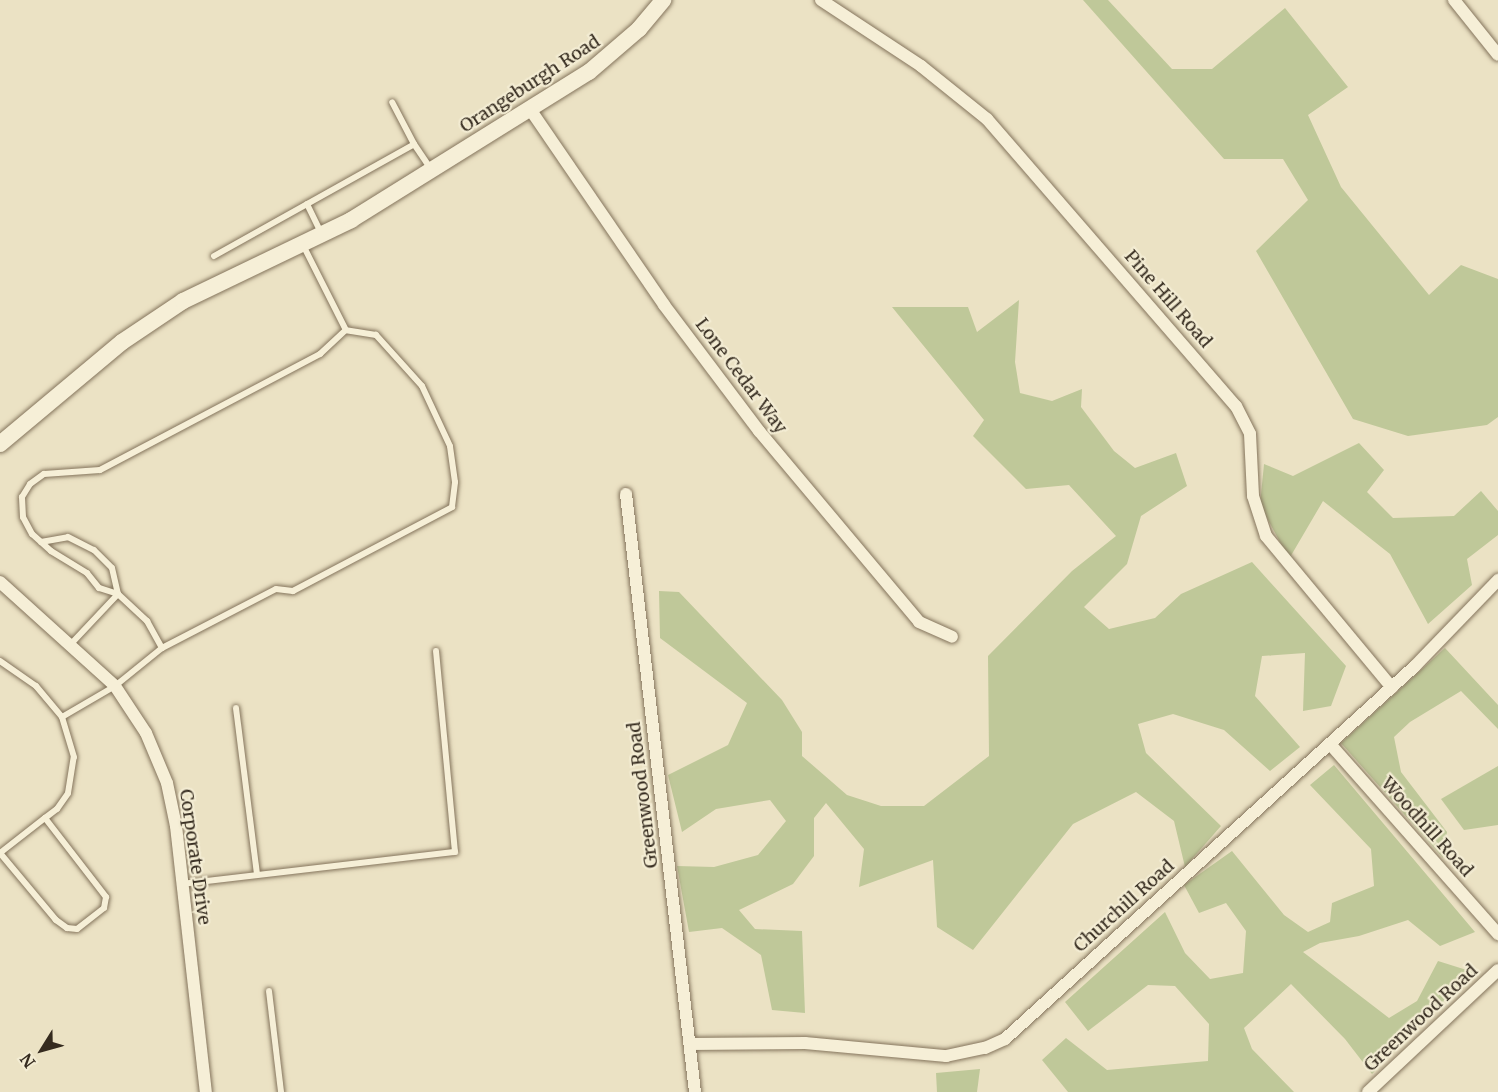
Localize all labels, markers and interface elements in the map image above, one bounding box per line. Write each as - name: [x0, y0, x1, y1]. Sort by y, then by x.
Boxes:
- street label: Orangeburgh Road: [456, 31, 604, 137]
- street label: Pine Hill Road: [1120, 246, 1216, 352]
- street label: Lone Cedar Way: [691, 314, 791, 438]
- street label: Greenwood Road: [623, 721, 663, 869]
- street label: Woodhill Road: [1377, 773, 1477, 881]
- street label: Corporate Drive: [175, 788, 215, 926]
- street label: Churchill Road: [1069, 855, 1179, 957]
- street label: Greenwood Road: [1360, 960, 1482, 1076]
- north arrow: [12, 1020, 72, 1080]
- text: N: [16, 1050, 39, 1072]

